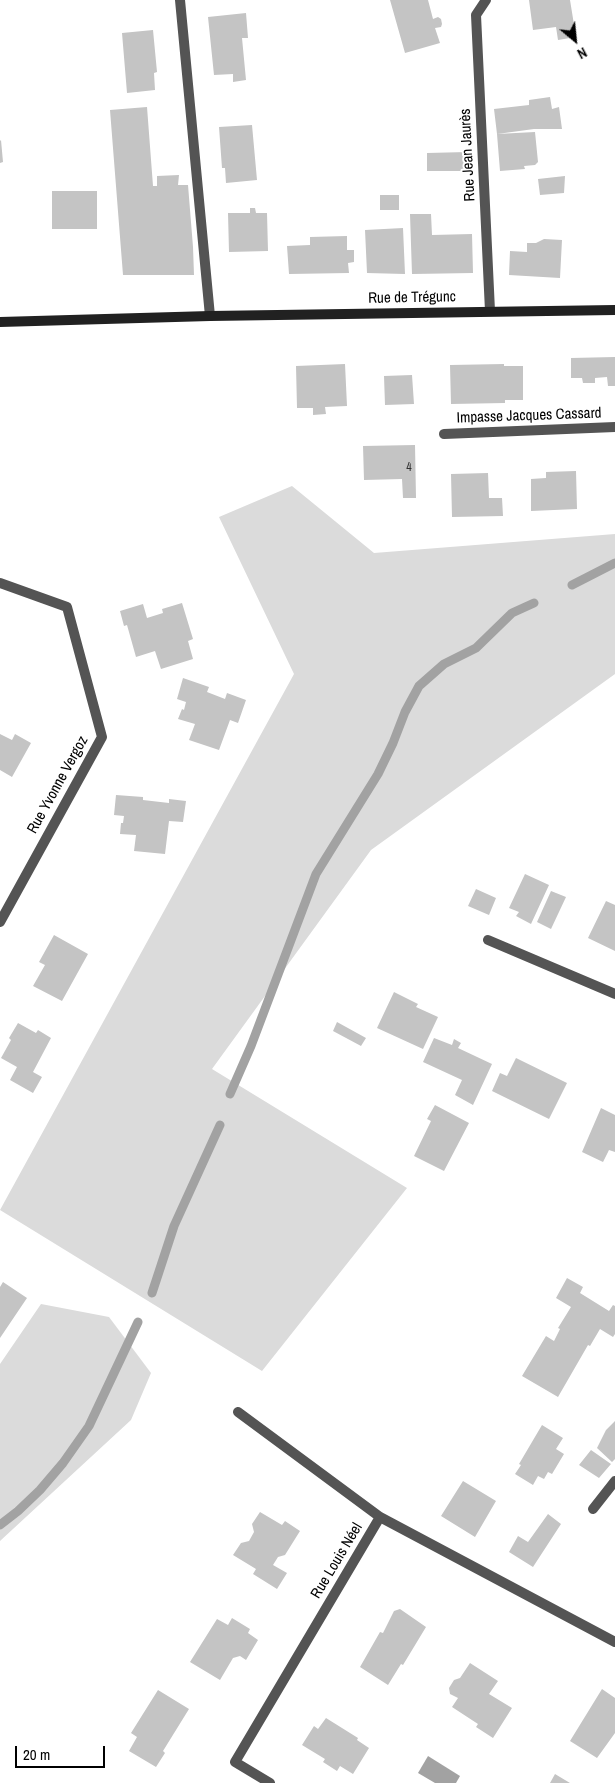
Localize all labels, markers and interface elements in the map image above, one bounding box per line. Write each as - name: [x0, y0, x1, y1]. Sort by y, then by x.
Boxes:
- north arrow: [550, 15, 600, 65]
- text: N: [574, 43, 590, 63]
- street label: Rue Jean Jaurès: [457, 108, 479, 202]
- street label: Rue de Trégunc: [368, 288, 456, 308]
- street label: Impasse Jacques Cassard: [456, 404, 602, 428]
- house number: 4: [406, 461, 412, 475]
- street label: Rue Yvonne Vergoz: [24, 733, 92, 837]
- street label: Rue Louis Néel: [307, 1520, 367, 1602]
- scale bar: [18, 1736, 108, 1768]
- text: 20 m: [23, 1744, 50, 1765]

